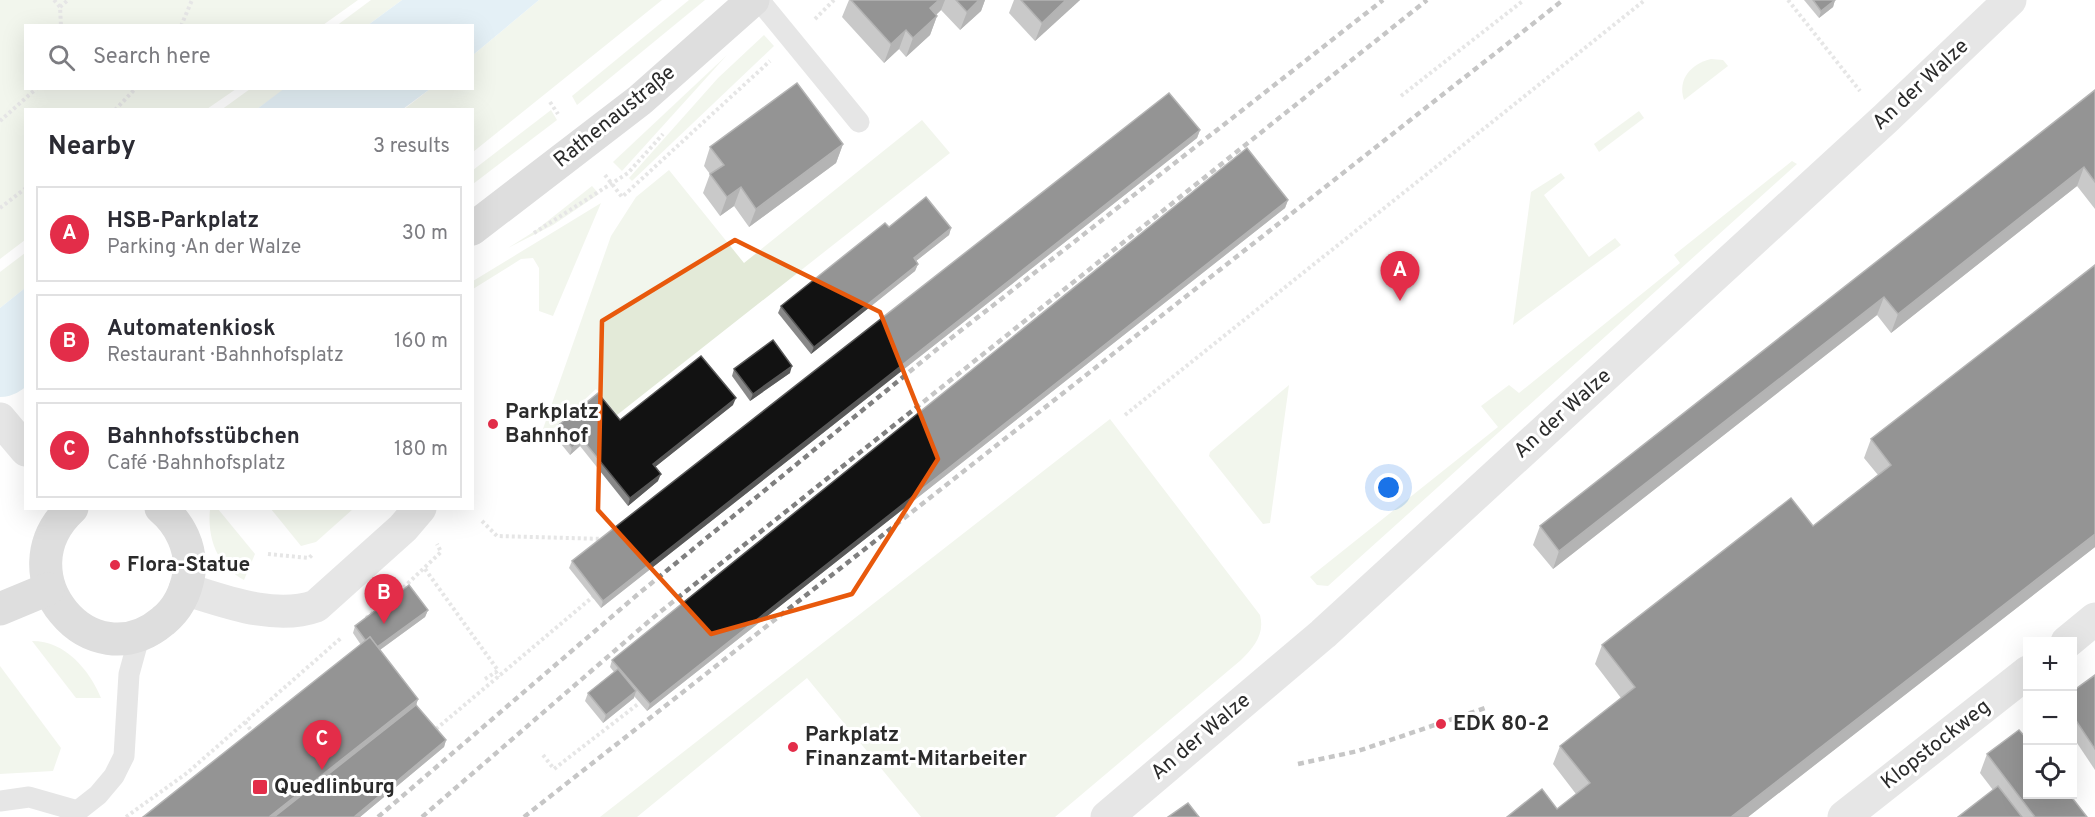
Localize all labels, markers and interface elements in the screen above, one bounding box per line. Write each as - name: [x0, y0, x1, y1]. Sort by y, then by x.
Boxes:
- search box: [24, 24, 474, 90]
- street label: An der Walze: [1867, 33, 1975, 137]
- icon: search: [45, 41, 78, 74]
- text: Search here: [93, 44, 211, 71]
- street label: Rathenaustraße: [549, 60, 681, 174]
- text: Nearby: [48, 131, 136, 164]
- text: 3 results: [373, 134, 450, 160]
- text: HSB-Parkplatz: [107, 208, 259, 235]
- text: A: [62, 221, 77, 247]
- text: 30 m: [402, 221, 448, 247]
- text: Parking · An der Walze: [107, 235, 301, 261]
- pin: A: [1380, 252, 1420, 301]
- text: Automatenkiosk: [107, 316, 276, 343]
- text: B: [63, 329, 76, 355]
- text: 160 m: [394, 329, 448, 355]
- text: Restaurant · Bahnhofsplatz: [107, 343, 344, 369]
- street label: An der Walze: [1508, 363, 1618, 465]
- place label: Parkplatz Bahnhof: [505, 399, 599, 450]
- marker: Parkplatz Bahnhof: [486, 417, 500, 431]
- text: Bahnhofsstübchen: [107, 424, 300, 451]
- text: C: [63, 437, 76, 463]
- text: 180 m: [394, 437, 448, 463]
- text: Café · Bahnhofsplatz: [107, 451, 286, 477]
- your location: [1374, 473, 1403, 502]
- place label: Flora-Statue: [127, 552, 250, 579]
- marker: Flora-Statue: [108, 558, 122, 572]
- pin: B: [364, 574, 404, 624]
- map controls: [2023, 637, 2077, 799]
- button: +: [2023, 637, 2077, 691]
- street label: An der Walze: [1145, 687, 1257, 787]
- button: −: [2023, 691, 2077, 745]
- street label: Klopstockweg: [1876, 694, 1996, 796]
- place label: EDK 80-2: [1453, 711, 1549, 738]
- marker: EDK 80-2: [1434, 717, 1448, 731]
- pin: C: [302, 720, 342, 770]
- place label: Parkplatz Finanzamt-Mitarbeiter: [805, 722, 1027, 773]
- marker: Parkplatz Finanzamt-Mitarbeiter: [786, 740, 800, 754]
- button: locate: [2023, 745, 2077, 799]
- place label: Quedlinburg: [274, 774, 395, 801]
- marker: Quedlinburg: [251, 778, 269, 796]

